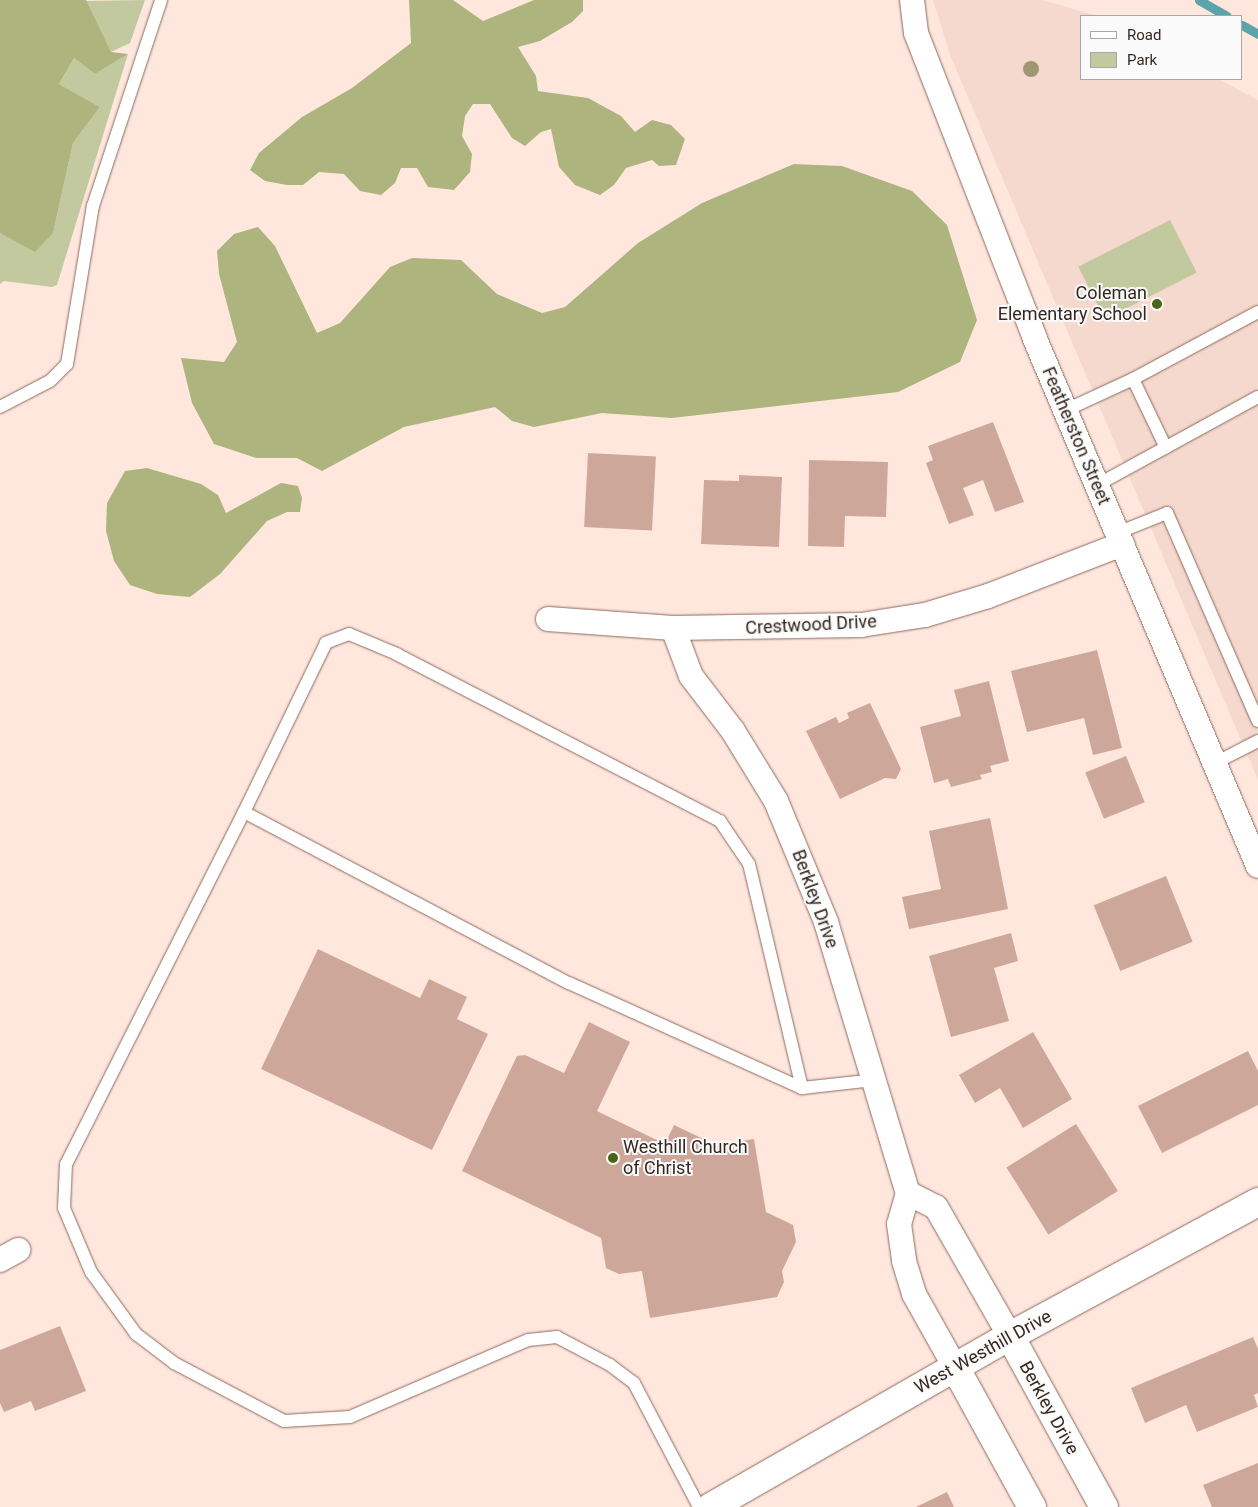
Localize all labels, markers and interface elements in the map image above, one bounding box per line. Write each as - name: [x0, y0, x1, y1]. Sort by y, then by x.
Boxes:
- legend: [1080, 15, 1243, 80]
- text: Road: [1127, 26, 1161, 44]
- text: Park: [1127, 51, 1157, 69]
- place label: Coleman Elementary School: [998, 283, 1147, 326]
- marker: Coleman Elementary School: [1151, 298, 1163, 310]
- street label: Featherston Street: [1037, 364, 1115, 508]
- street label: Crestwood Drive: [745, 611, 877, 639]
- street label: Berkley Drive: [787, 847, 843, 951]
- place label: Westhill Church of Christ: [623, 1137, 748, 1180]
- marker: Westhill Church of Christ: [607, 1152, 619, 1164]
- street label: West Westhill Drive: [911, 1305, 1055, 1399]
- street label: Berkley Drive: [1015, 1358, 1083, 1458]

